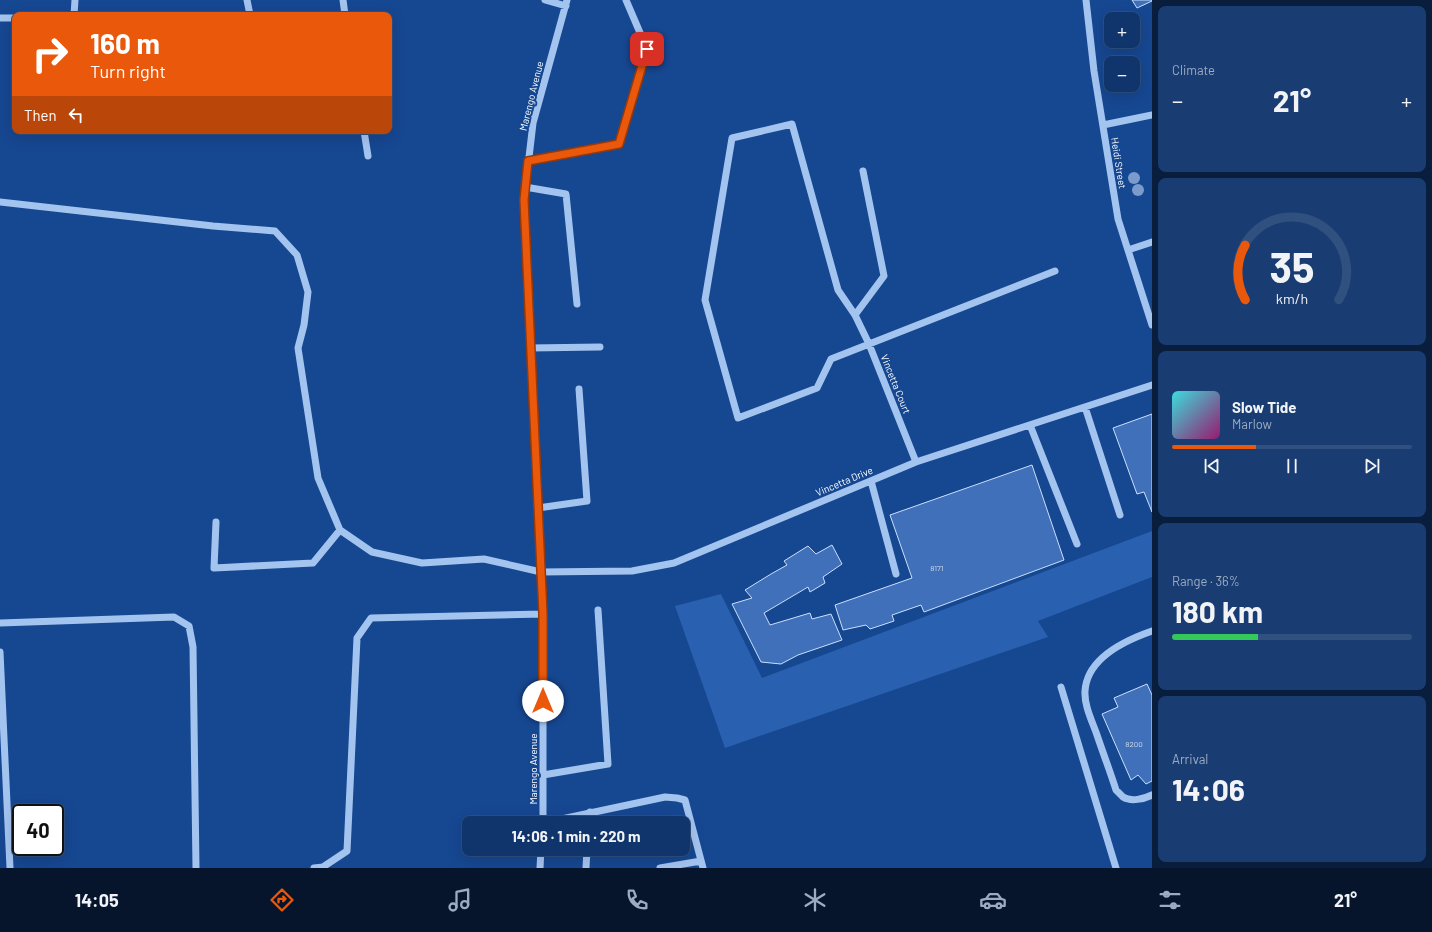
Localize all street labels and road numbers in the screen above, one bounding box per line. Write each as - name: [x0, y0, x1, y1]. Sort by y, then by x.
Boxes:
- street label: Marengo Avenue: [517, 60, 545, 132]
- street label: Heidi Street: [1109, 137, 1129, 190]
- street label: Vincetta Court: [879, 353, 913, 416]
- street label: Vincetta Drive: [814, 464, 874, 498]
- street label: Marengo Avenue: [527, 733, 539, 805]

